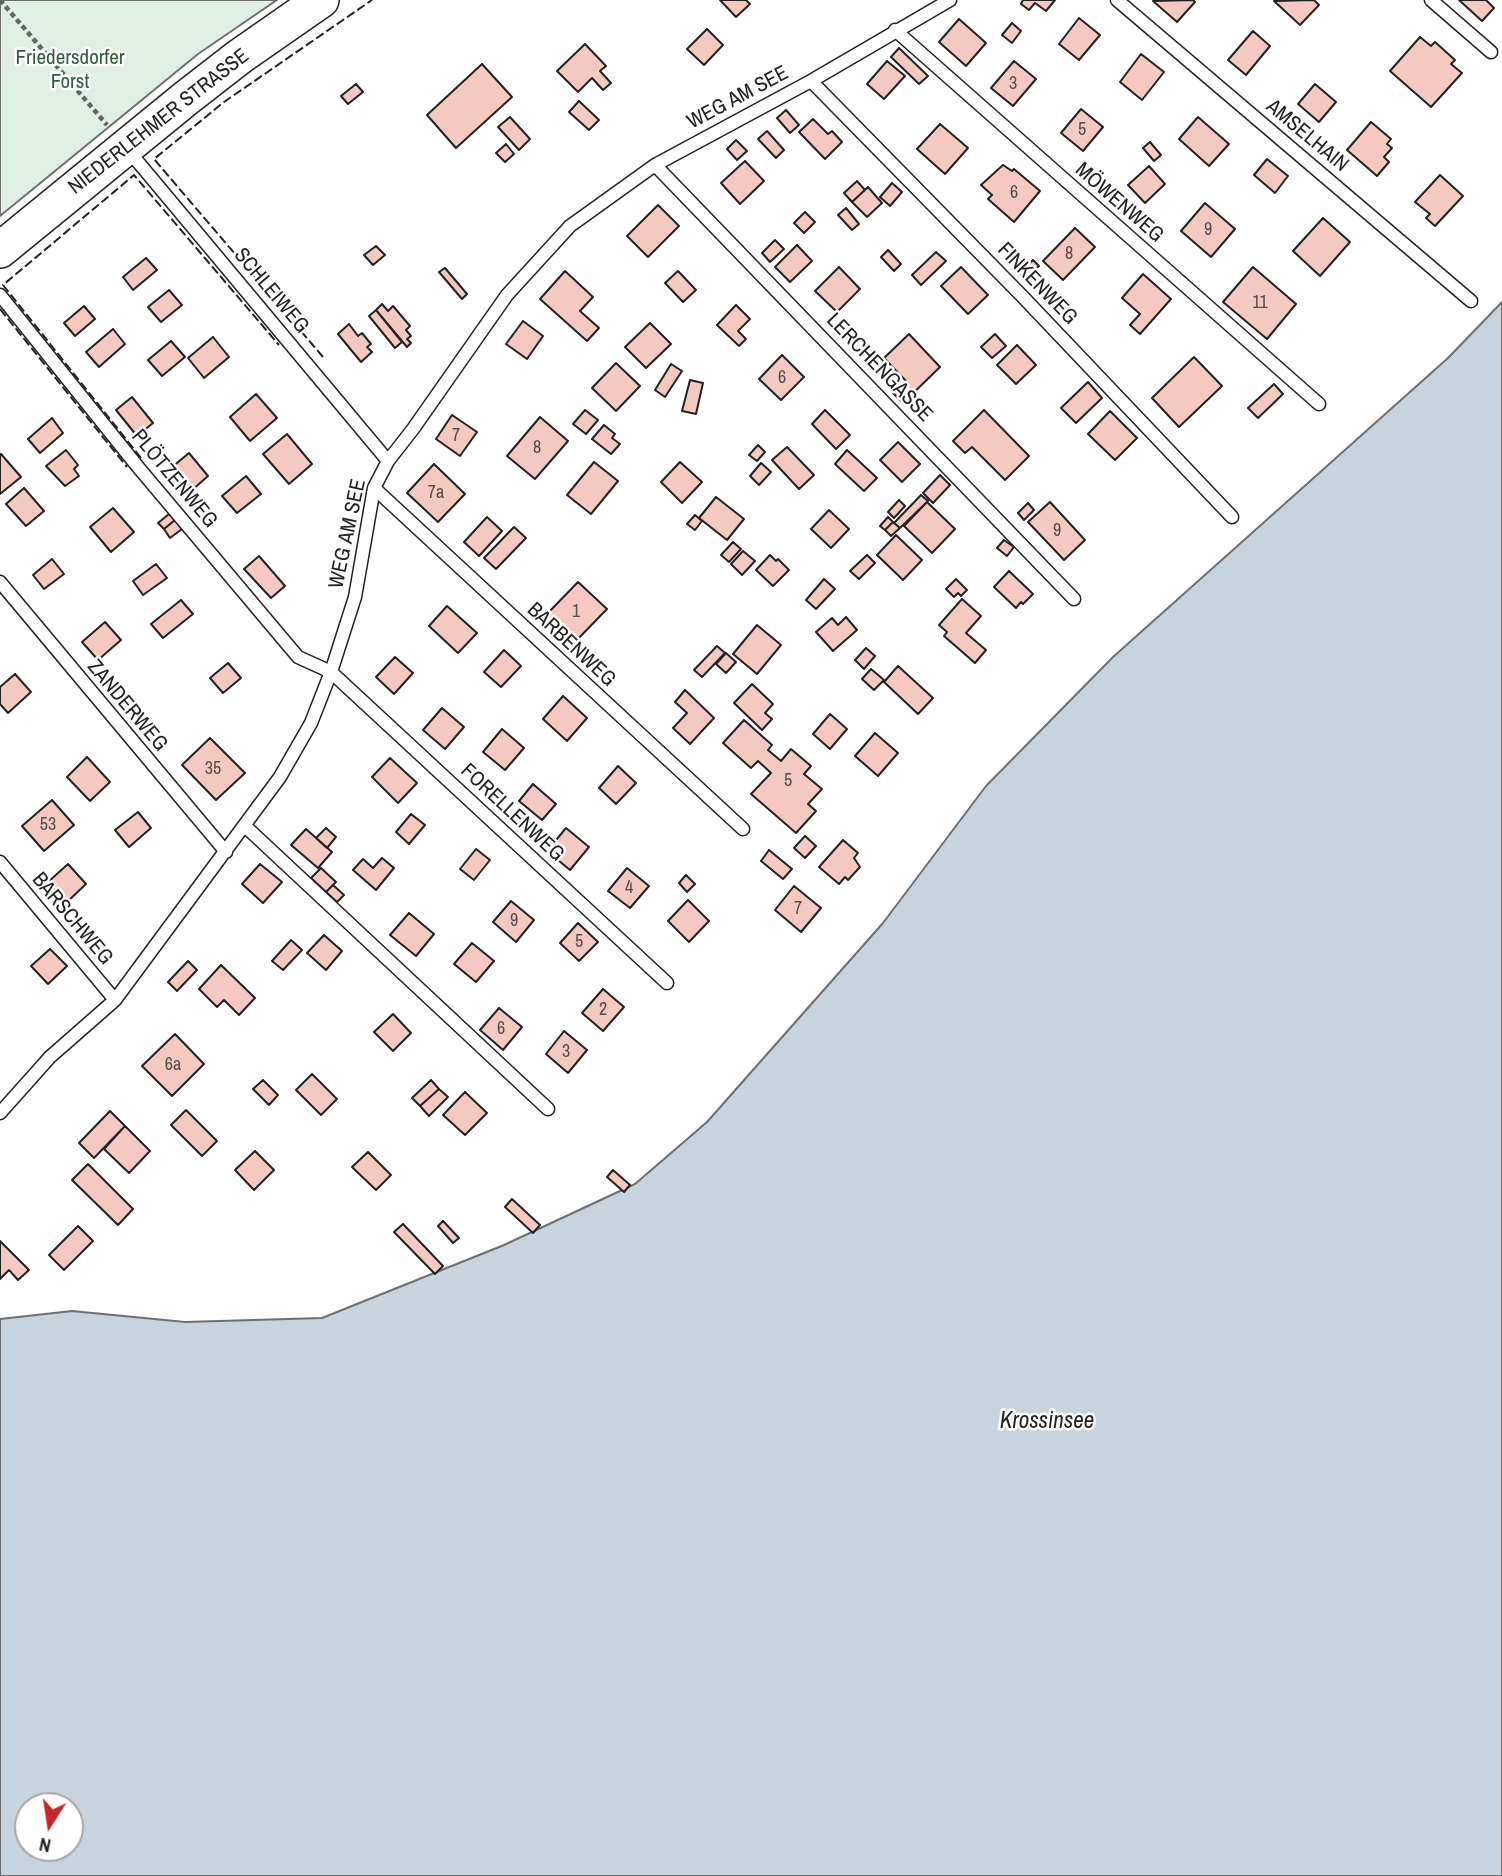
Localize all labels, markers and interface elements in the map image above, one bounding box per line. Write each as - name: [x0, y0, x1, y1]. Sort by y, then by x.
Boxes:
- street label: NIEDERLEHMER STRASSE: [64, 44, 254, 200]
- park label: Friedersdorfer Forst: [15, 45, 125, 95]
- street label: WEG AM SEE: [683, 61, 793, 135]
- house number: 3: [1009, 73, 1017, 95]
- street label: AMSELHAIN: [1261, 94, 1353, 178]
- house number: 5: [1078, 119, 1086, 141]
- street label: MÖWENWEG: [1070, 158, 1168, 248]
- house number: 6: [1010, 182, 1018, 204]
- house number: 9: [1204, 219, 1212, 241]
- street label: FINKENWEG: [992, 238, 1082, 330]
- street label: SCHLEIWEG: [228, 243, 314, 339]
- house number: 8: [1065, 243, 1073, 265]
- house number: 11: [1252, 292, 1268, 314]
- street label: LERCHENGASSE: [821, 308, 937, 428]
- house number: 6: [778, 367, 786, 389]
- street label: PLÖTZENWEG: [126, 425, 222, 533]
- house number: 7: [452, 425, 460, 447]
- house number: 8: [533, 437, 541, 459]
- street label: WEG AM SEE: [324, 477, 372, 591]
- house number: 7a: [428, 482, 444, 504]
- house number: 9: [1053, 520, 1061, 542]
- street label: BARBENWEG: [521, 598, 621, 692]
- house number: 1: [572, 601, 580, 623]
- street label: ZANDERWEG: [81, 655, 173, 757]
- house number: 35: [205, 758, 221, 780]
- street label: FORELLENWEG: [455, 759, 569, 867]
- house number: 5: [784, 770, 792, 792]
- house number: 53: [40, 814, 56, 836]
- street label: BARSCHWEG: [26, 868, 118, 970]
- house number: 4: [625, 877, 633, 899]
- house number: 7: [794, 898, 802, 920]
- house number: 9: [510, 910, 518, 932]
- house number: 5: [575, 931, 583, 953]
- house number: 2: [599, 999, 607, 1021]
- house number: 6: [497, 1018, 505, 1040]
- house number: 3: [562, 1041, 570, 1063]
- house number: 6a: [165, 1054, 181, 1076]
- water label: Krossinsee: [1000, 1408, 1094, 1436]
- north arrow: [14, 1792, 84, 1862]
- text: N: [37, 1832, 53, 1859]

